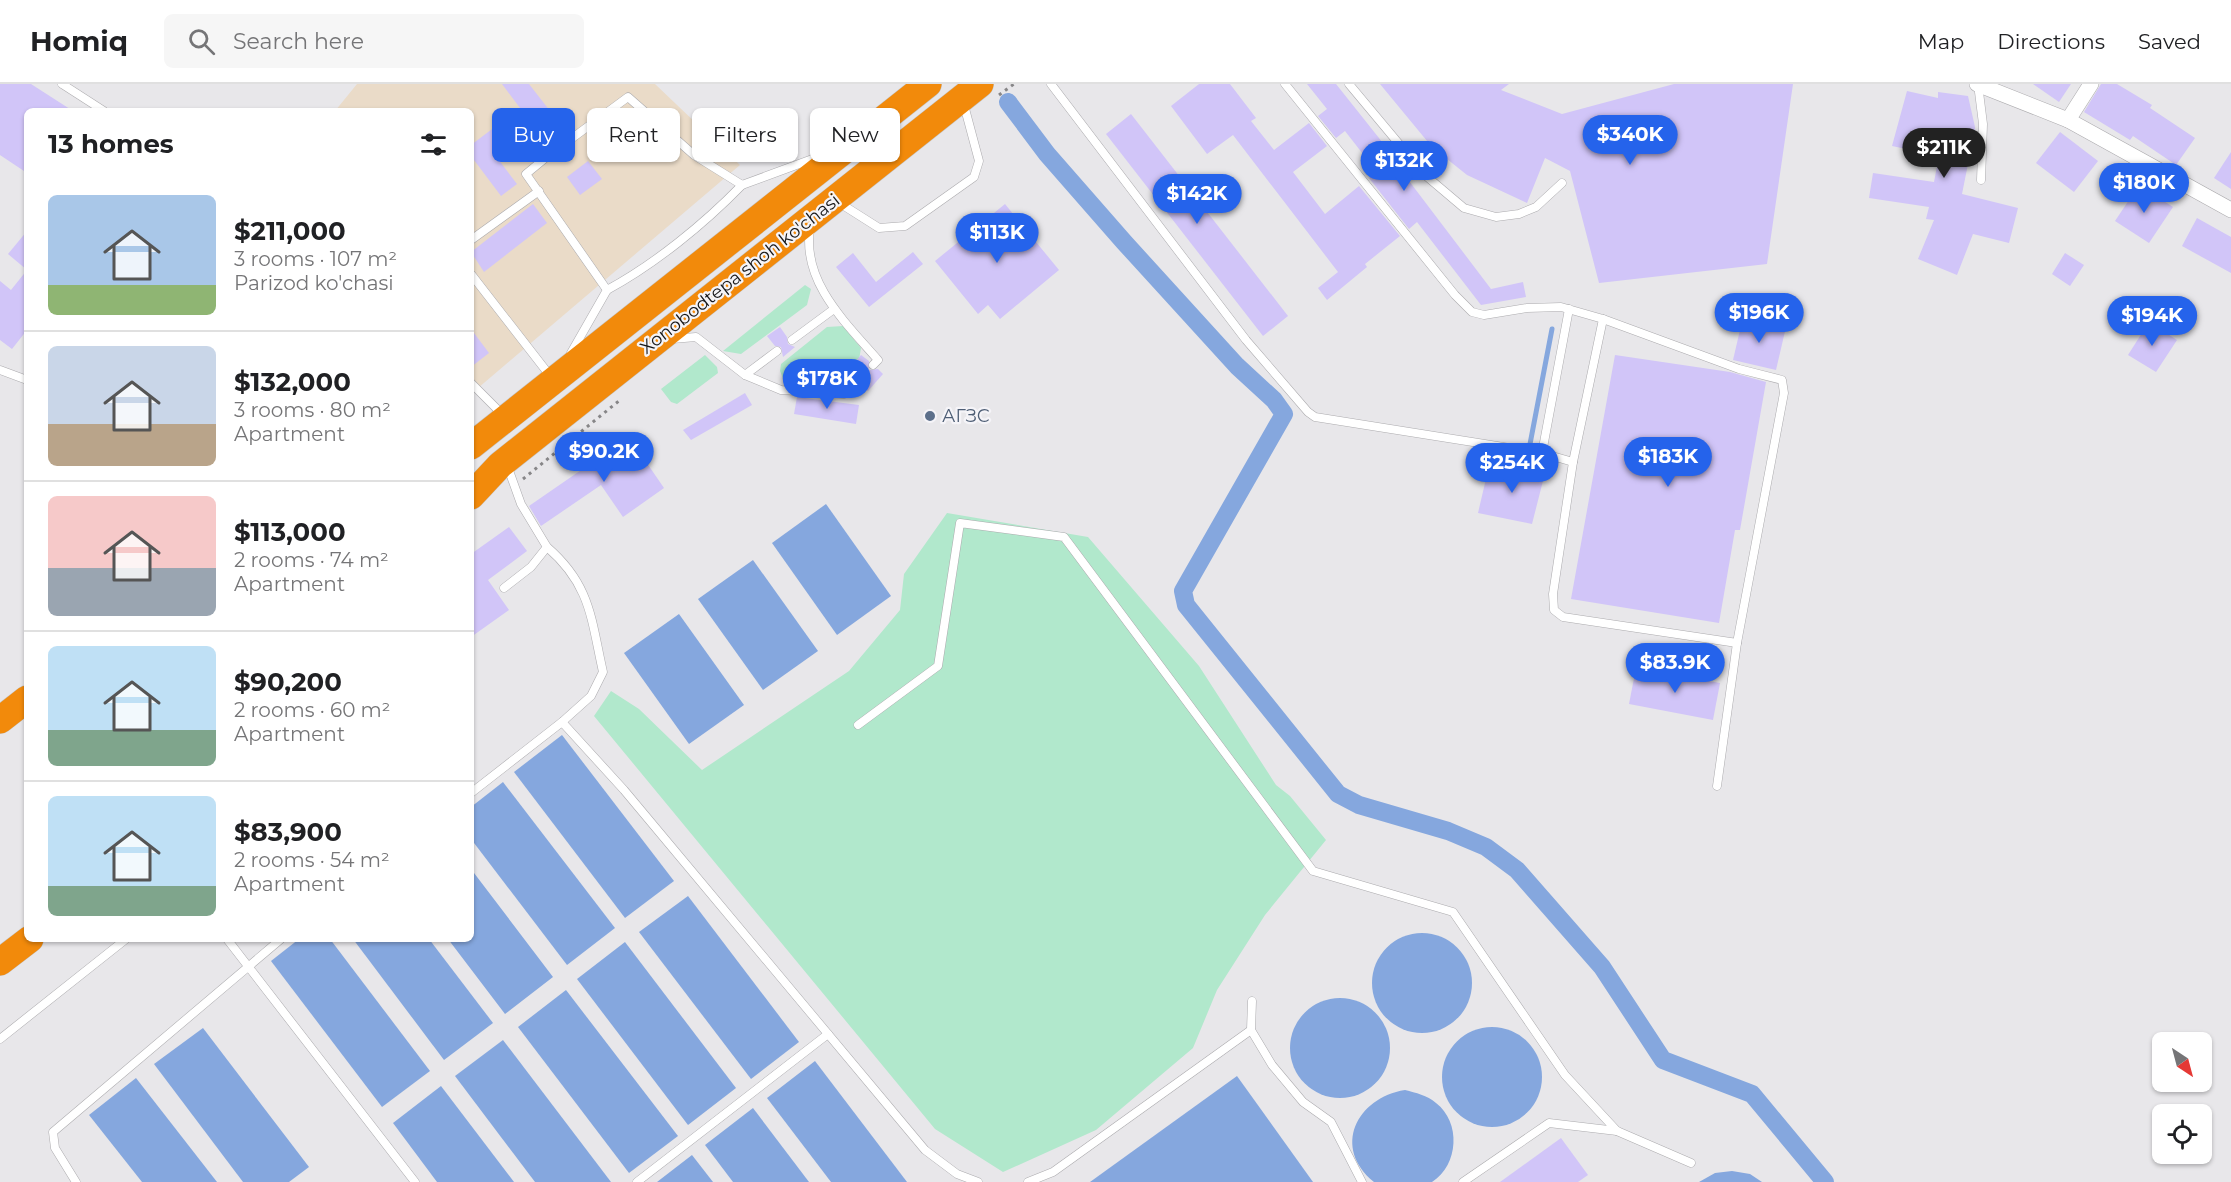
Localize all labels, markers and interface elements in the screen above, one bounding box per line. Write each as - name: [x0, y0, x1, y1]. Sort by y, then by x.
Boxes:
- search box: [164, 14, 584, 68]
- text: Homiq: [30, 24, 128, 58]
- icon: search: [185, 25, 218, 58]
- text: Search here: [233, 28, 364, 55]
- text: Map: [1918, 29, 1964, 54]
- text: Directions: [1997, 29, 2105, 54]
- text: Saved: [2138, 29, 2201, 54]
- chip: Buy: [492, 108, 575, 162]
- chip: Rent: [587, 108, 680, 162]
- chip: Filters: [692, 108, 798, 162]
- chip: New: [810, 108, 900, 162]
- pin: $340K: [1588, 115, 1672, 166]
- text: $340K: [1597, 122, 1663, 146]
- text: 13 homes: [48, 128, 174, 160]
- icon: filters: [417, 128, 450, 161]
- pin: $211K: [1902, 128, 1986, 179]
- text: $211K: [1916, 135, 1972, 159]
- pin: $132K: [1362, 141, 1446, 192]
- text: $132K: [1375, 148, 1433, 172]
- pin: $180K: [2102, 163, 2186, 214]
- text: $180K: [2113, 170, 2175, 194]
- pin: $142K: [1155, 174, 1239, 225]
- text: $142K: [1167, 181, 1227, 205]
- street label: Xonobodtepa shoh ko'chasi: [636, 189, 844, 359]
- pin: $113K: [955, 213, 1039, 264]
- text: $211,000: [234, 215, 346, 247]
- icon: home: [96, 219, 168, 291]
- text: $113K: [970, 220, 1024, 244]
- text: 3 rooms · 107 m²: [234, 247, 397, 271]
- text: Parizod ko'chasi: [234, 271, 394, 295]
- pin: $196K: [1717, 293, 1801, 344]
- pin: $194K: [2110, 296, 2194, 347]
- text: $196K: [1729, 300, 1789, 324]
- text: $194K: [2121, 303, 2183, 327]
- pin: $178K: [785, 359, 869, 410]
- text: $132,000: [234, 366, 351, 398]
- text: $178K: [797, 366, 857, 390]
- icon: home: [96, 370, 168, 442]
- text: 3 rooms · 80 m²: [234, 398, 391, 422]
- place label: АГЗС: [942, 405, 990, 427]
- marker: АГЗС: [923, 409, 937, 423]
- text: Apartment: [234, 422, 345, 446]
- pin: $90.2K: [555, 432, 653, 483]
- pin: $183K: [1626, 437, 1710, 488]
- text: $90.2K: [569, 439, 639, 463]
- pin: $254K: [1470, 443, 1554, 494]
- text: $183K: [1638, 444, 1698, 468]
- text: $254K: [1479, 450, 1545, 474]
- text: $113,000: [234, 516, 346, 548]
- icon: home: [96, 520, 168, 592]
- text: 2 rooms · 74 m²: [234, 548, 389, 572]
- text: Apartment: [234, 572, 345, 596]
- pin: $83.9K: [1626, 643, 1724, 694]
- text: $83.9K: [1640, 650, 1710, 674]
- text: $90,200: [234, 666, 342, 698]
- icon: home: [96, 670, 168, 742]
- text: 2 rooms · 60 m²: [234, 698, 390, 722]
- text: Apartment: [234, 722, 345, 746]
- text: $83,900: [234, 816, 342, 848]
- icon: home: [96, 820, 168, 892]
- text: 2 rooms · 54 m²: [234, 848, 390, 872]
- text: Apartment: [234, 872, 345, 896]
- north arrow: [2152, 1032, 2212, 1092]
- map controls: [2152, 1032, 2212, 1164]
- button: locate: [2152, 1104, 2212, 1164]

